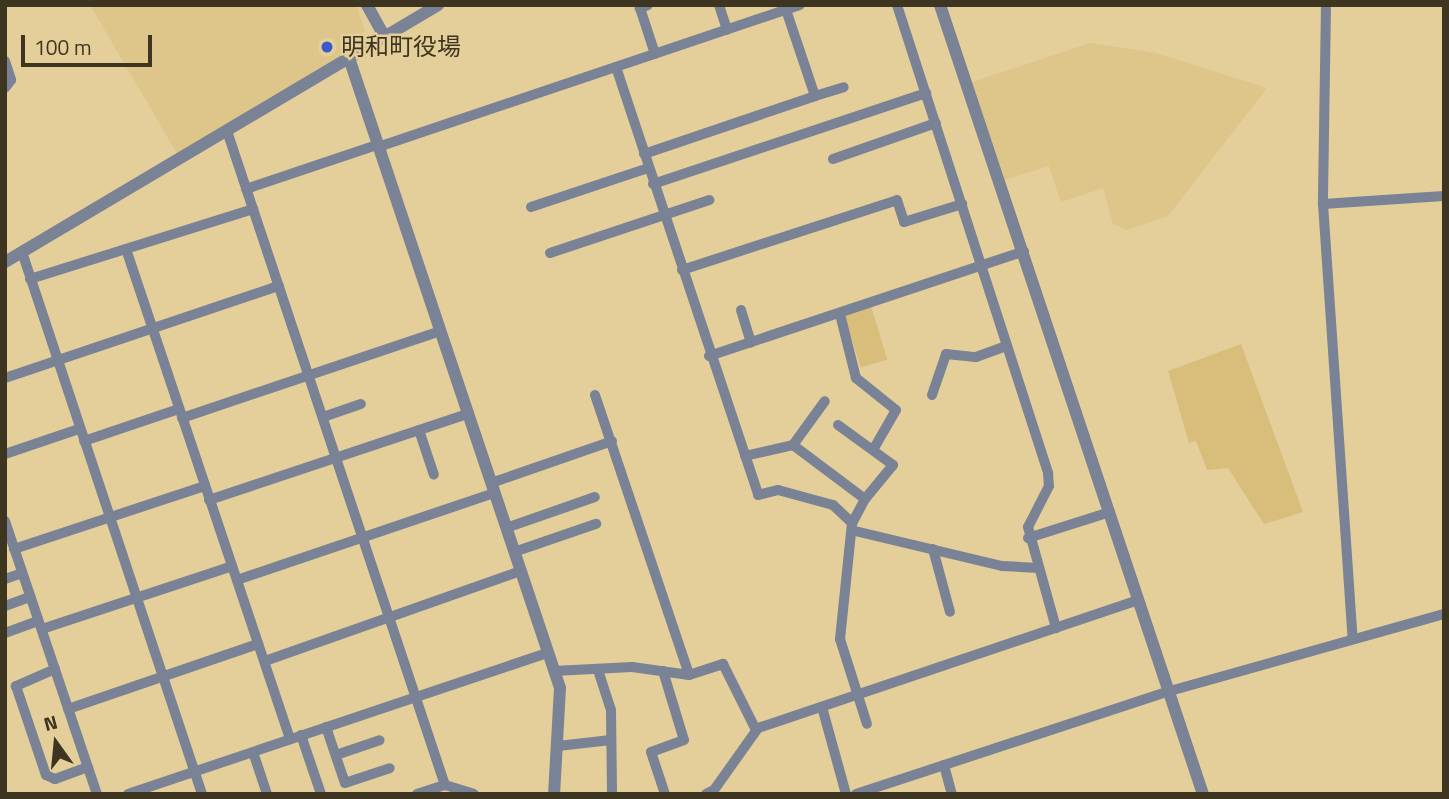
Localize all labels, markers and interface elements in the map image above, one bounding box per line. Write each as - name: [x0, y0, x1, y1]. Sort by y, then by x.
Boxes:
- scale bar: [24, 21, 156, 65]
- text: 100 m: [34, 31, 91, 63]
- place label: 明和町役場: [341, 33, 461, 61]
- marker: 明和町役場: [319, 39, 335, 55]
- text: N: [40, 707, 61, 738]
- north arrow: [21, 708, 91, 778]

